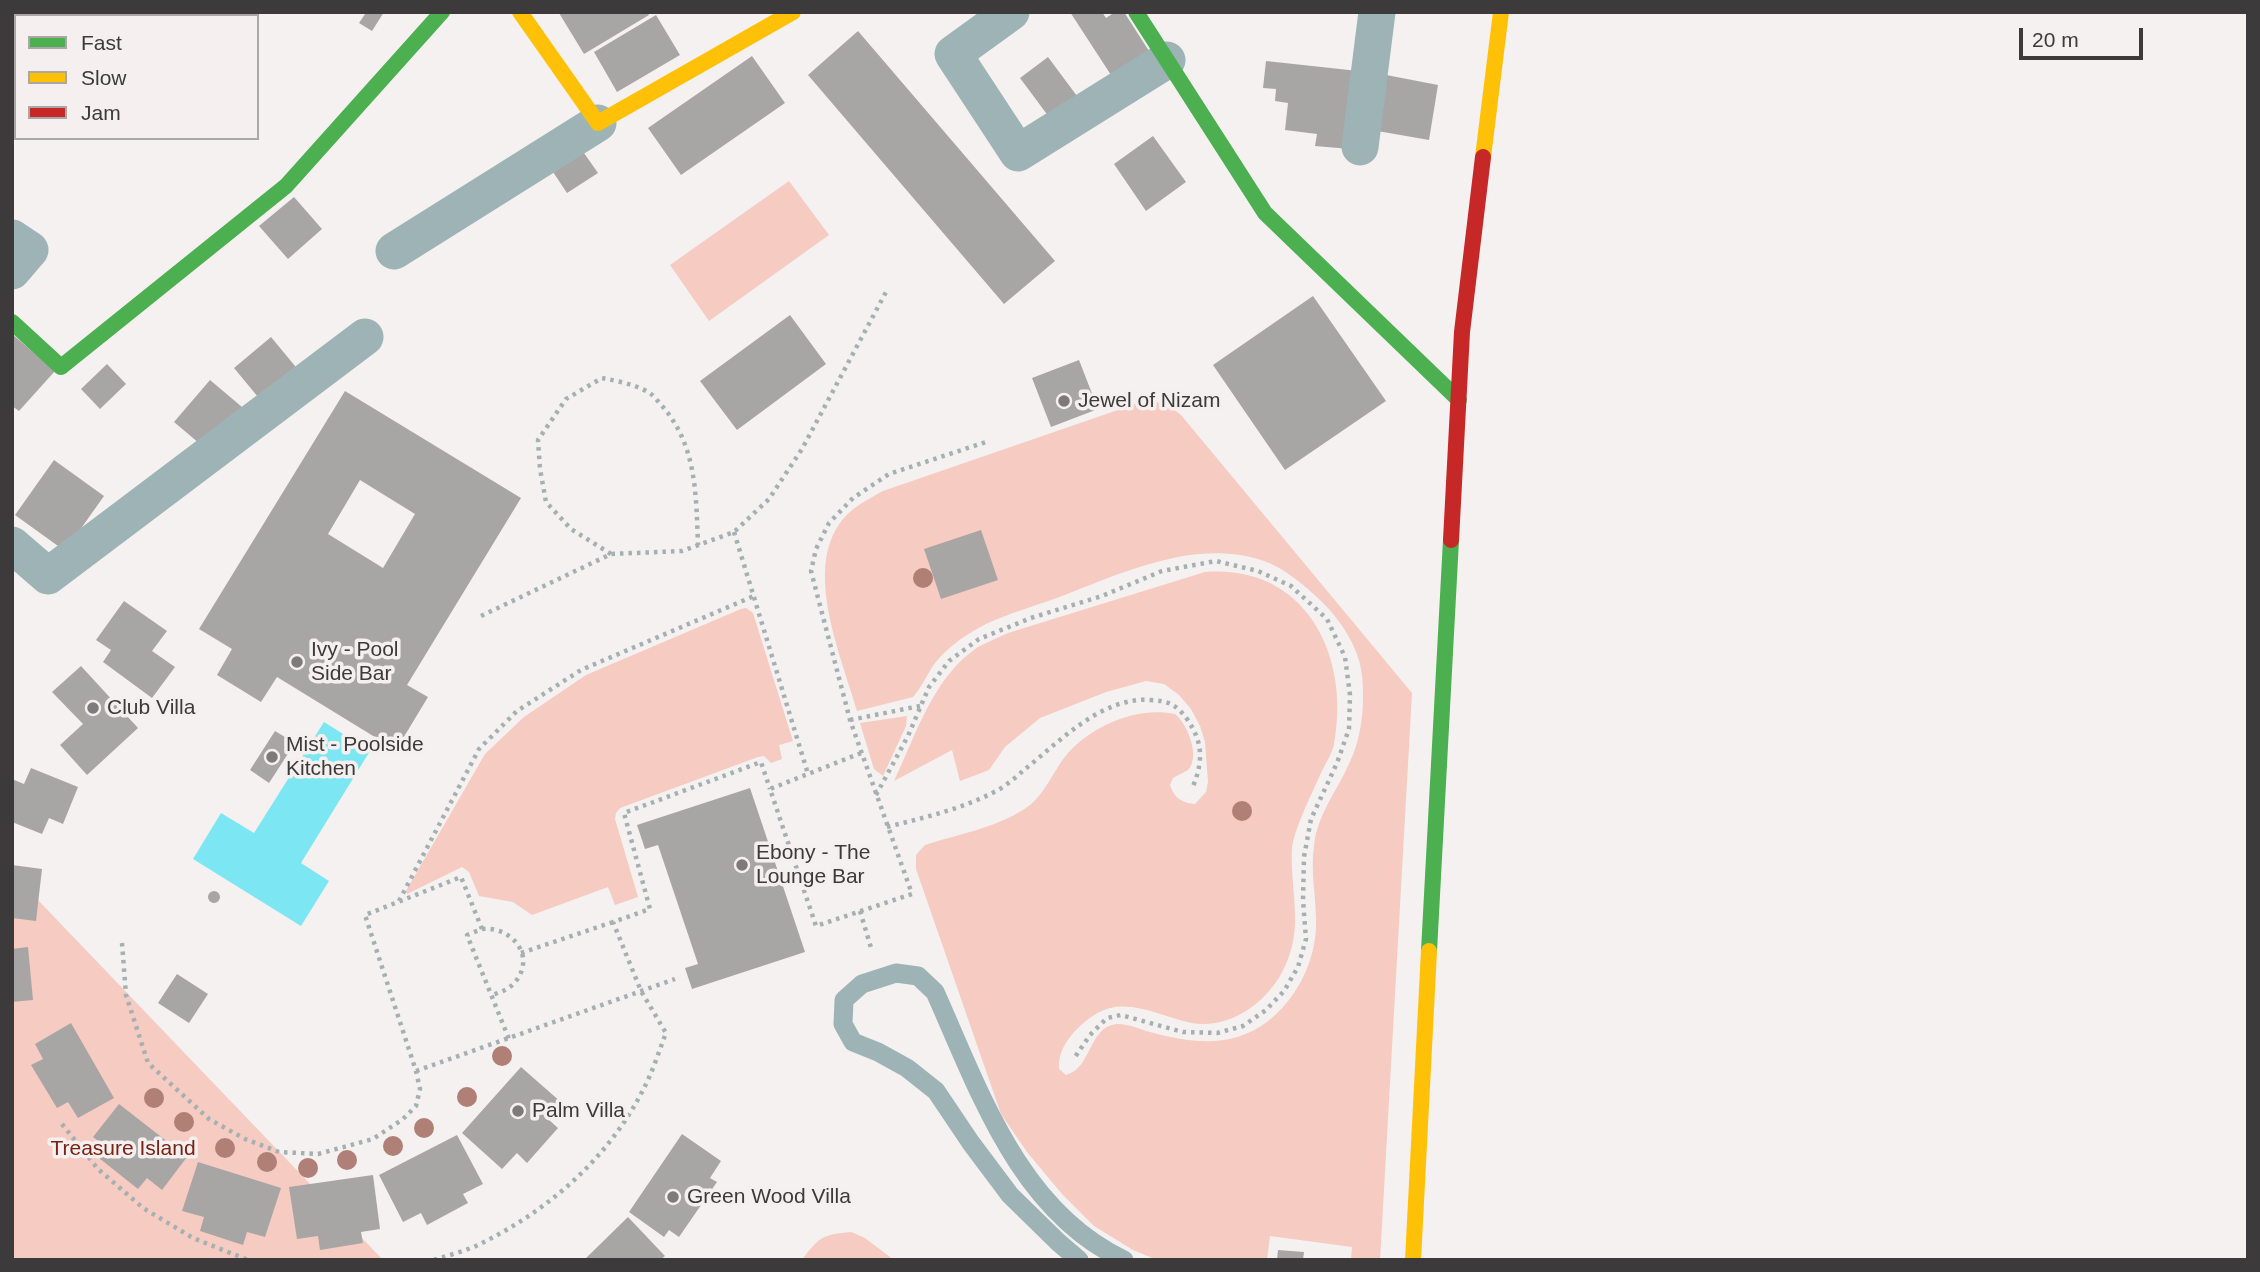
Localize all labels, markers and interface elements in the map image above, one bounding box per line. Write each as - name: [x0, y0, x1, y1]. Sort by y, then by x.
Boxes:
- legend: [14, 14, 259, 140]
- scale bar: [2022, 14, 2146, 58]
- text: 20 m: [2032, 28, 2079, 51]
- text: Fast: [81, 31, 122, 54]
- text: Slow: [81, 66, 127, 89]
- text: Jam: [81, 101, 121, 124]
- place label: Jewel of Nizam: [1078, 388, 1220, 414]
- marker: Jewel of Nizam: [1056, 393, 1072, 409]
- place label: Ivy - Pool Side Bar: [311, 637, 399, 687]
- marker: Ivy - Pool Side Bar: [289, 654, 305, 670]
- place label: Club Villa: [107, 695, 195, 721]
- marker: Club Villa: [85, 700, 101, 716]
- place label: Mist - Poolside Kitchen: [286, 732, 424, 782]
- marker: Mist - Poolside Kitchen: [264, 749, 280, 765]
- place label: Ebony - The Lounge Bar: [756, 840, 870, 890]
- marker: Ebony - The Lounge Bar: [734, 857, 750, 873]
- place label: Palm Villa: [532, 1098, 625, 1124]
- marker: Palm Villa: [510, 1103, 526, 1119]
- park label: Treasure Island: [50, 1136, 196, 1162]
- place label: Green Wood Villa: [687, 1184, 851, 1210]
- marker: Green Wood Villa: [665, 1189, 681, 1205]

